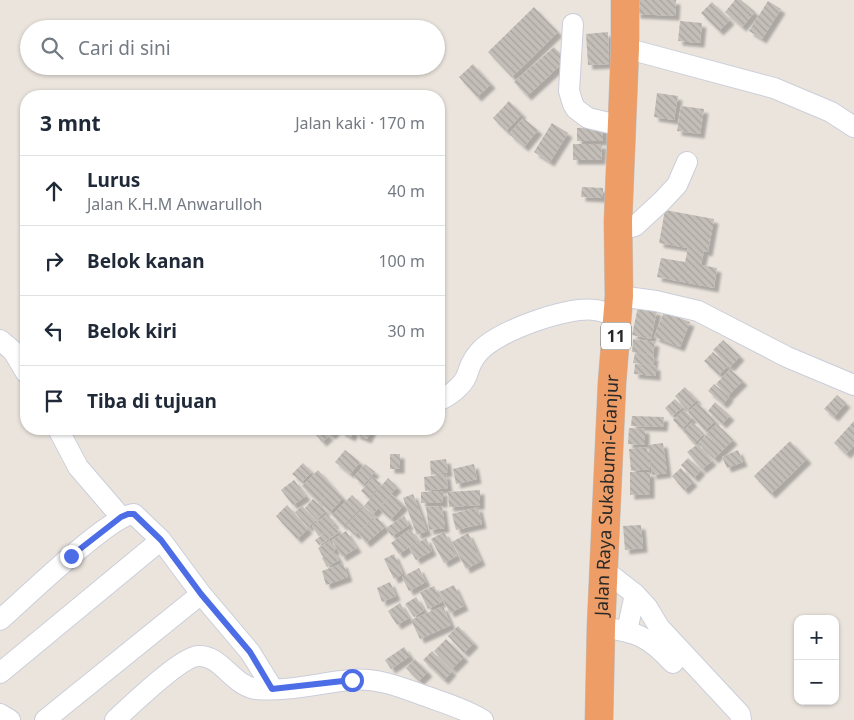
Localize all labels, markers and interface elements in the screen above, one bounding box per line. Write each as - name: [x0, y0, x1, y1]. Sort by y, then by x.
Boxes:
- search box: [20, 20, 445, 75]
- icon: search: [38, 34, 66, 62]
- text: Cari di sini: [78, 35, 171, 61]
- text: 3 mnt: [40, 109, 101, 137]
- text: Jalan kaki · 170 m: [295, 112, 425, 134]
- text: Lurus: [87, 167, 140, 193]
- icon: ahead: [40, 177, 68, 205]
- text: 40 m: [388, 180, 425, 202]
- text: Jalan K.H.M Anwarulloh: [87, 193, 263, 215]
- icon: right: [40, 247, 68, 275]
- text: Belok kanan: [87, 248, 204, 274]
- text: 100 m: [378, 250, 425, 272]
- icon: left: [40, 317, 68, 345]
- text: Belok kiri: [87, 318, 177, 344]
- text: 30 m: [388, 320, 425, 342]
- road number: 11: [601, 322, 631, 350]
- street label: Jalan Raya Sukabumi-Cianjur: [588, 373, 624, 618]
- icon: arrive: [40, 387, 68, 415]
- text: Tiba di tujuan: [87, 388, 217, 414]
- route end: [60, 545, 83, 568]
- map controls: [794, 615, 839, 705]
- button: +: [794, 615, 839, 660]
- button: −: [794, 660, 839, 705]
- route start: [341, 669, 364, 692]

